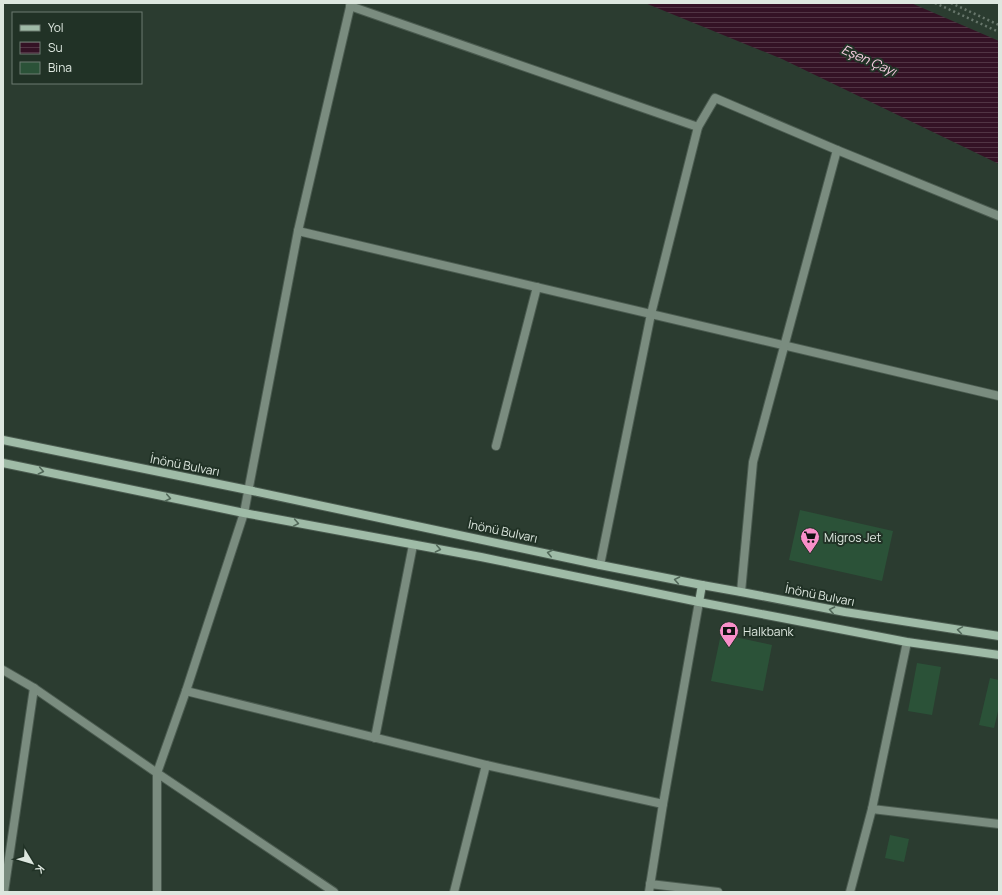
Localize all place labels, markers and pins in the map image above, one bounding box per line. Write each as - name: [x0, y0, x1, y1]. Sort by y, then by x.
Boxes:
- supermarket icon: Migros Jet: [799, 526, 821, 554]
- place label: Migros Jet: [824, 529, 882, 546]
- bank icon: Halkbank: [718, 620, 740, 648]
- place label: Halkbank: [743, 623, 795, 640]

